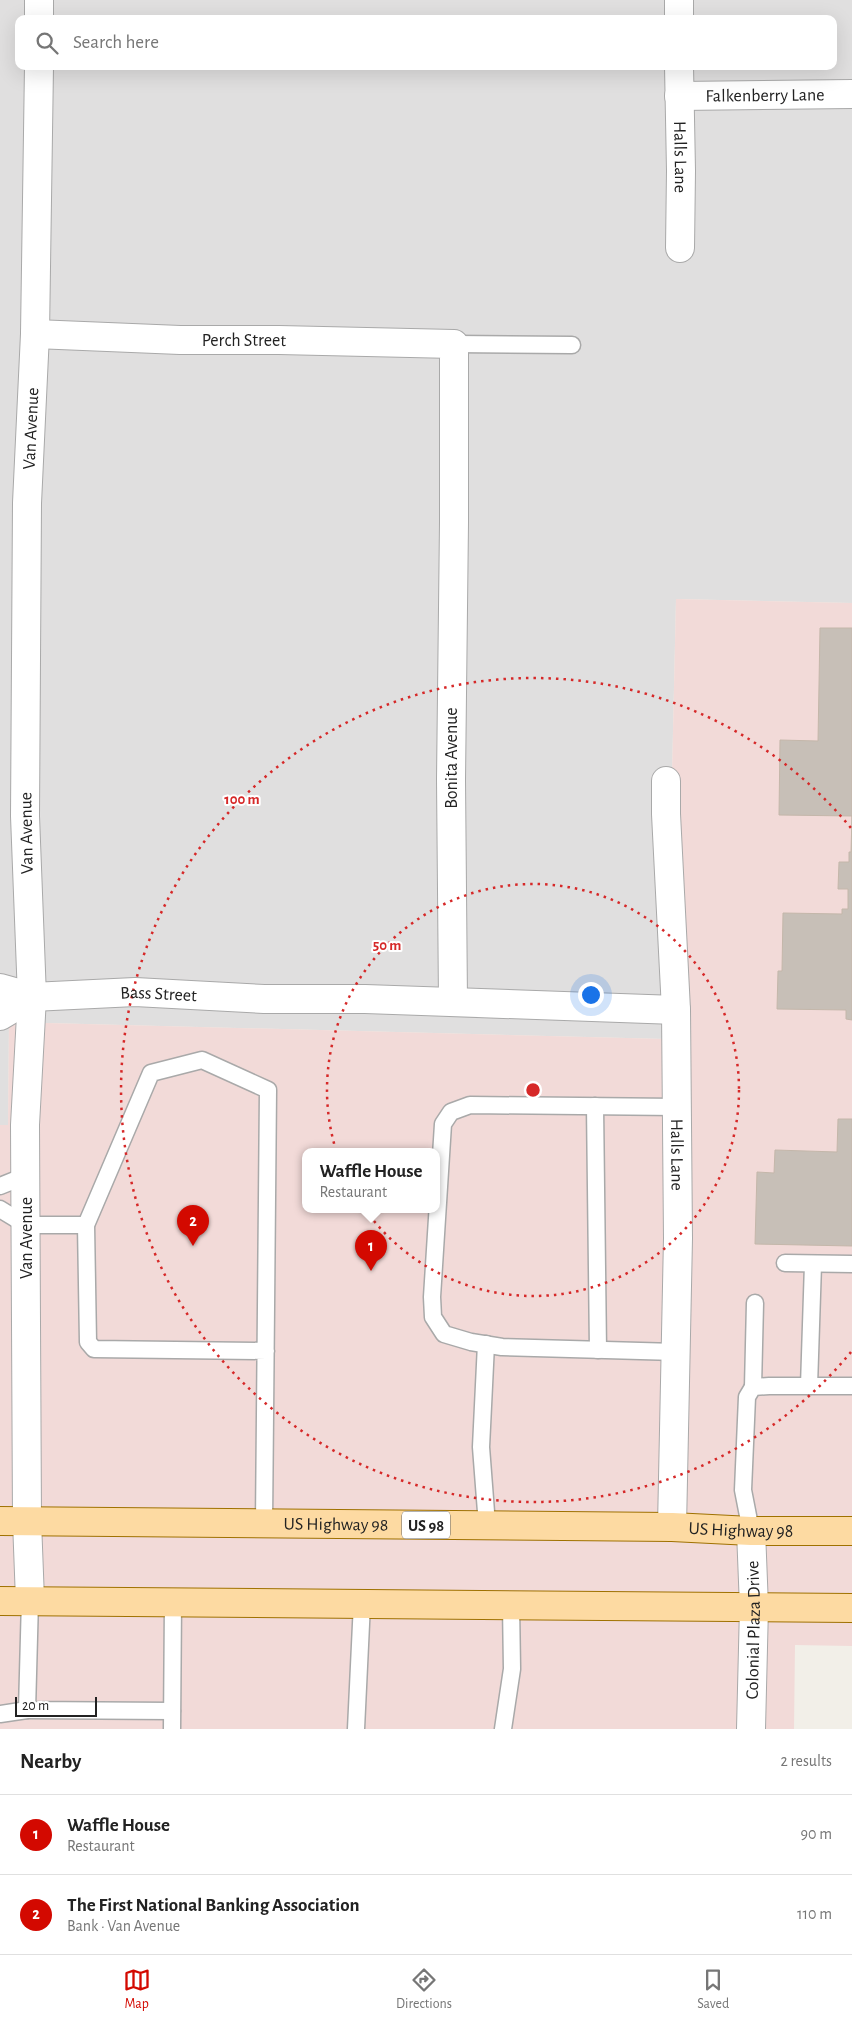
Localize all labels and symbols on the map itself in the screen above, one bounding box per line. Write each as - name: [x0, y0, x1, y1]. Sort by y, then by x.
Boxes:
- street label: Falkenberry Lane: [705, 86, 825, 106]
- street label: Halls Lane: [670, 121, 689, 193]
- street label: Perch Street: [202, 332, 287, 350]
- street label: Van Avenue: [21, 387, 42, 470]
- street label: Bonita Avenue: [443, 707, 461, 809]
- street label: Van Avenue: [17, 792, 37, 874]
- text: 100 m: [224, 792, 260, 807]
- text: 50 m: [373, 938, 401, 953]
- your location: [578, 982, 604, 1008]
- street label: Bass Street: [120, 984, 198, 1005]
- centre of rings: [524, 1081, 542, 1099]
- street label: Halls Lane: [667, 1119, 686, 1191]
- street label: Van Avenue: [18, 1197, 36, 1279]
- pin: 2: [177, 1205, 209, 1246]
- pin: 1: [355, 1230, 387, 1271]
- road number: US 98: [402, 1512, 450, 1538]
- street label: US Highway 98: [283, 1516, 389, 1534]
- street label: US Highway 98: [688, 1520, 793, 1541]
- street label: Colonial Plaza Drive: [744, 1560, 764, 1700]
- scale bar: [15, 1694, 98, 1717]

